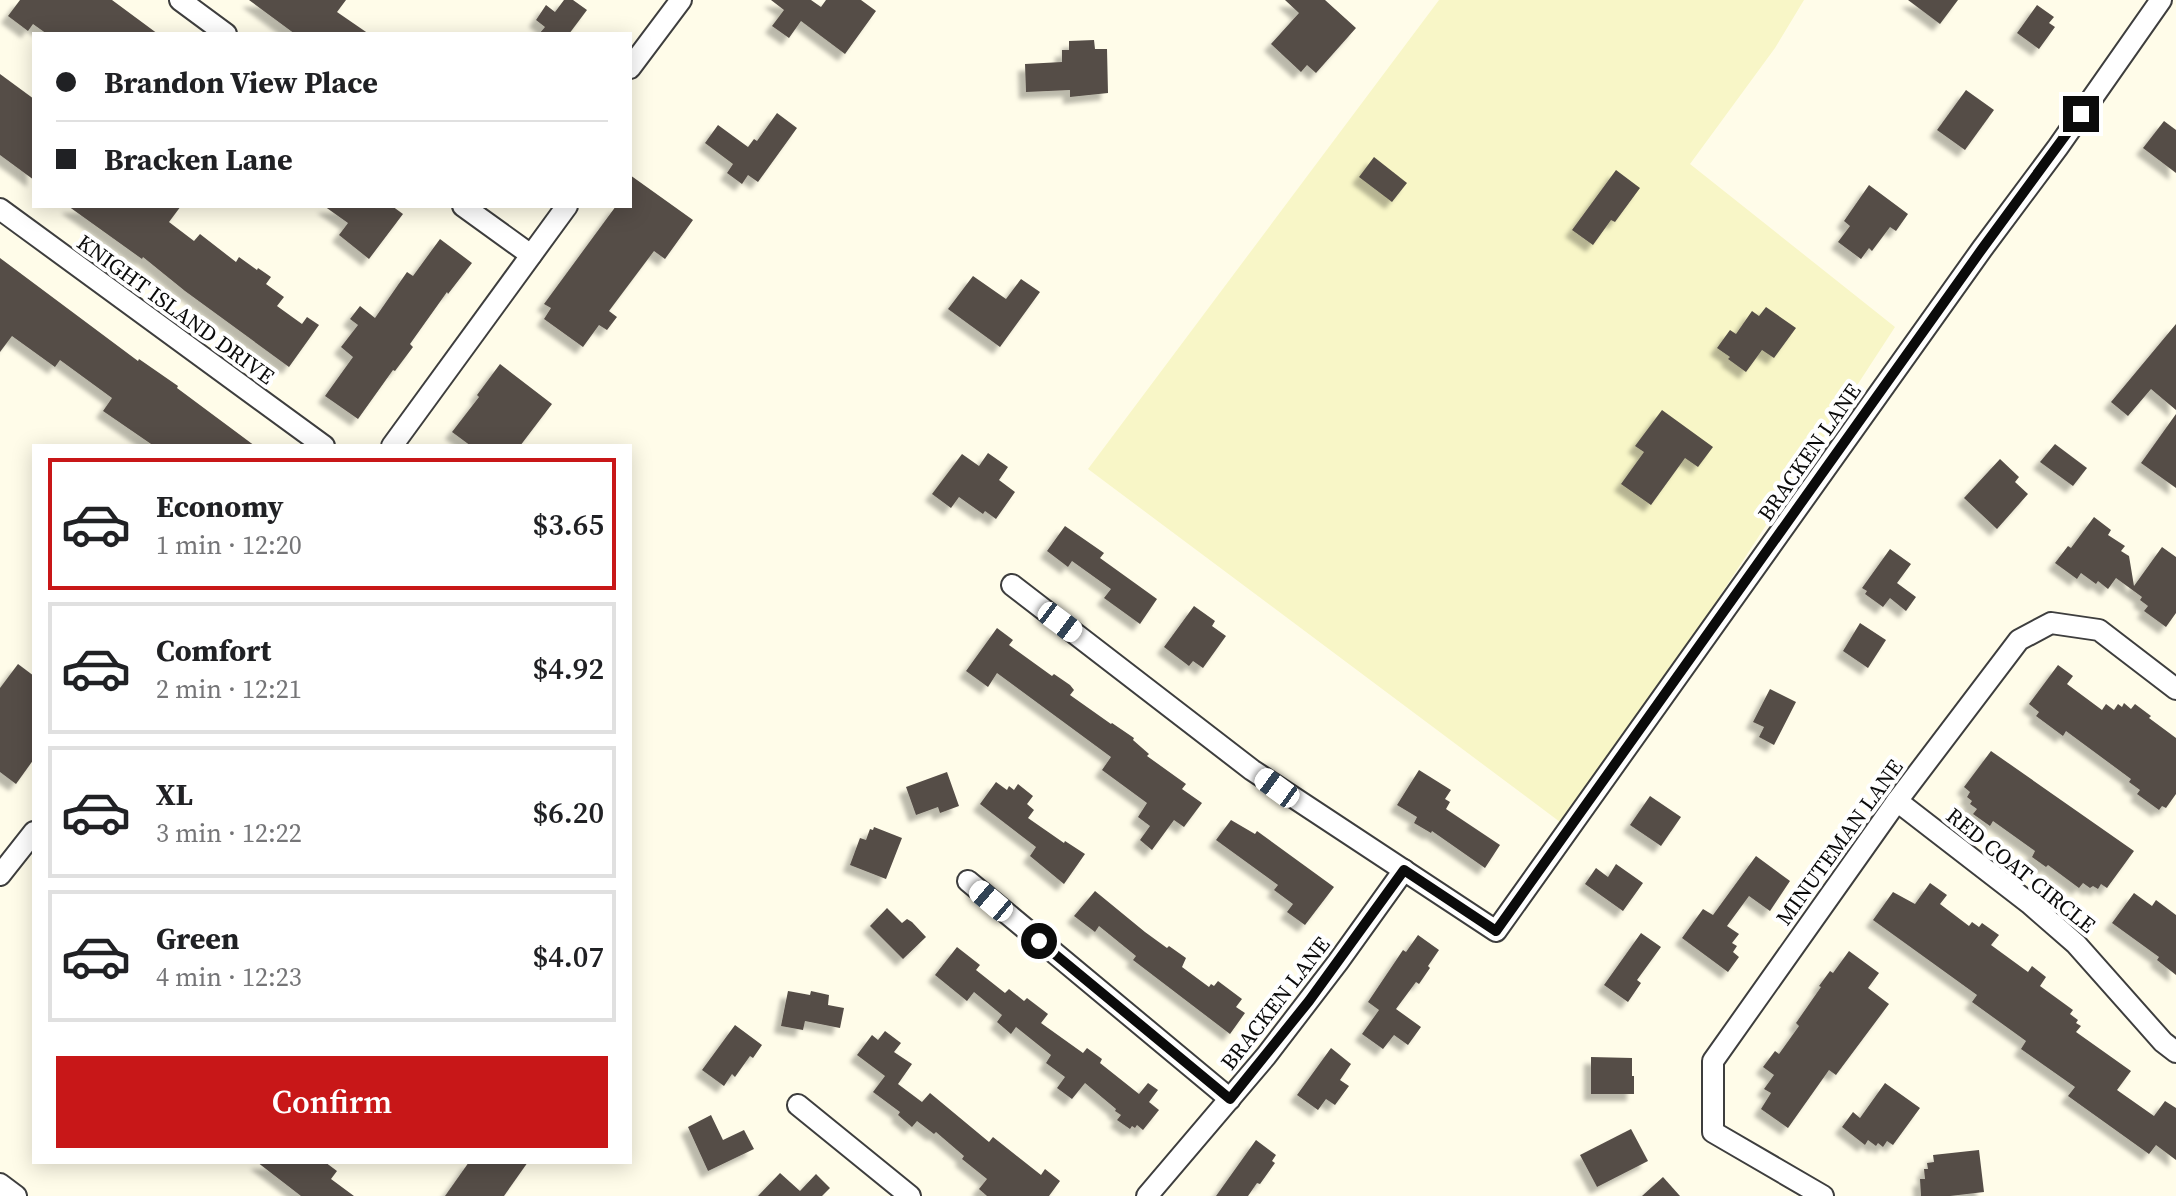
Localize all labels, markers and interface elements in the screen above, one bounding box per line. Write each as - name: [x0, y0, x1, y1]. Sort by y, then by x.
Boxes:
- text: Brandon View Place: [104, 62, 378, 103]
- route end: [2063, 96, 2099, 132]
- text: Bracken Lane: [104, 139, 293, 180]
- street label: KNIGHT ISLAND DRIVE: [71, 227, 281, 391]
- street label: BRACKEN LANE: [1750, 377, 1868, 527]
- text: Economy: [156, 486, 284, 527]
- icon: car: [60, 488, 132, 560]
- text: $3.65: [533, 504, 604, 545]
- text: 1 min · 12:20: [156, 527, 302, 563]
- car: [1034, 598, 1086, 646]
- text: Comfort: [156, 630, 271, 671]
- icon: car: [60, 632, 132, 704]
- text: $4.92: [533, 648, 604, 689]
- text: 2 min · 12:21: [156, 671, 302, 707]
- street label: MINUTEMAN LANE: [1769, 753, 1909, 931]
- car: [1251, 764, 1303, 812]
- text: XL: [156, 774, 193, 815]
- icon: car: [60, 776, 132, 848]
- text: $6.20: [533, 792, 604, 833]
- street label: RED COAT CIRCLE: [1940, 800, 2102, 940]
- text: 3 min · 12:22: [156, 815, 302, 851]
- car: [965, 876, 1017, 926]
- text: Green: [156, 918, 239, 959]
- icon: car: [60, 920, 132, 992]
- route start: [1021, 923, 1057, 959]
- street label: BRACKEN LANE: [1213, 930, 1337, 1076]
- text: $4.07: [533, 936, 604, 977]
- text: 4 min · 12:23: [156, 959, 302, 995]
- button: Confirm: [56, 1056, 608, 1148]

